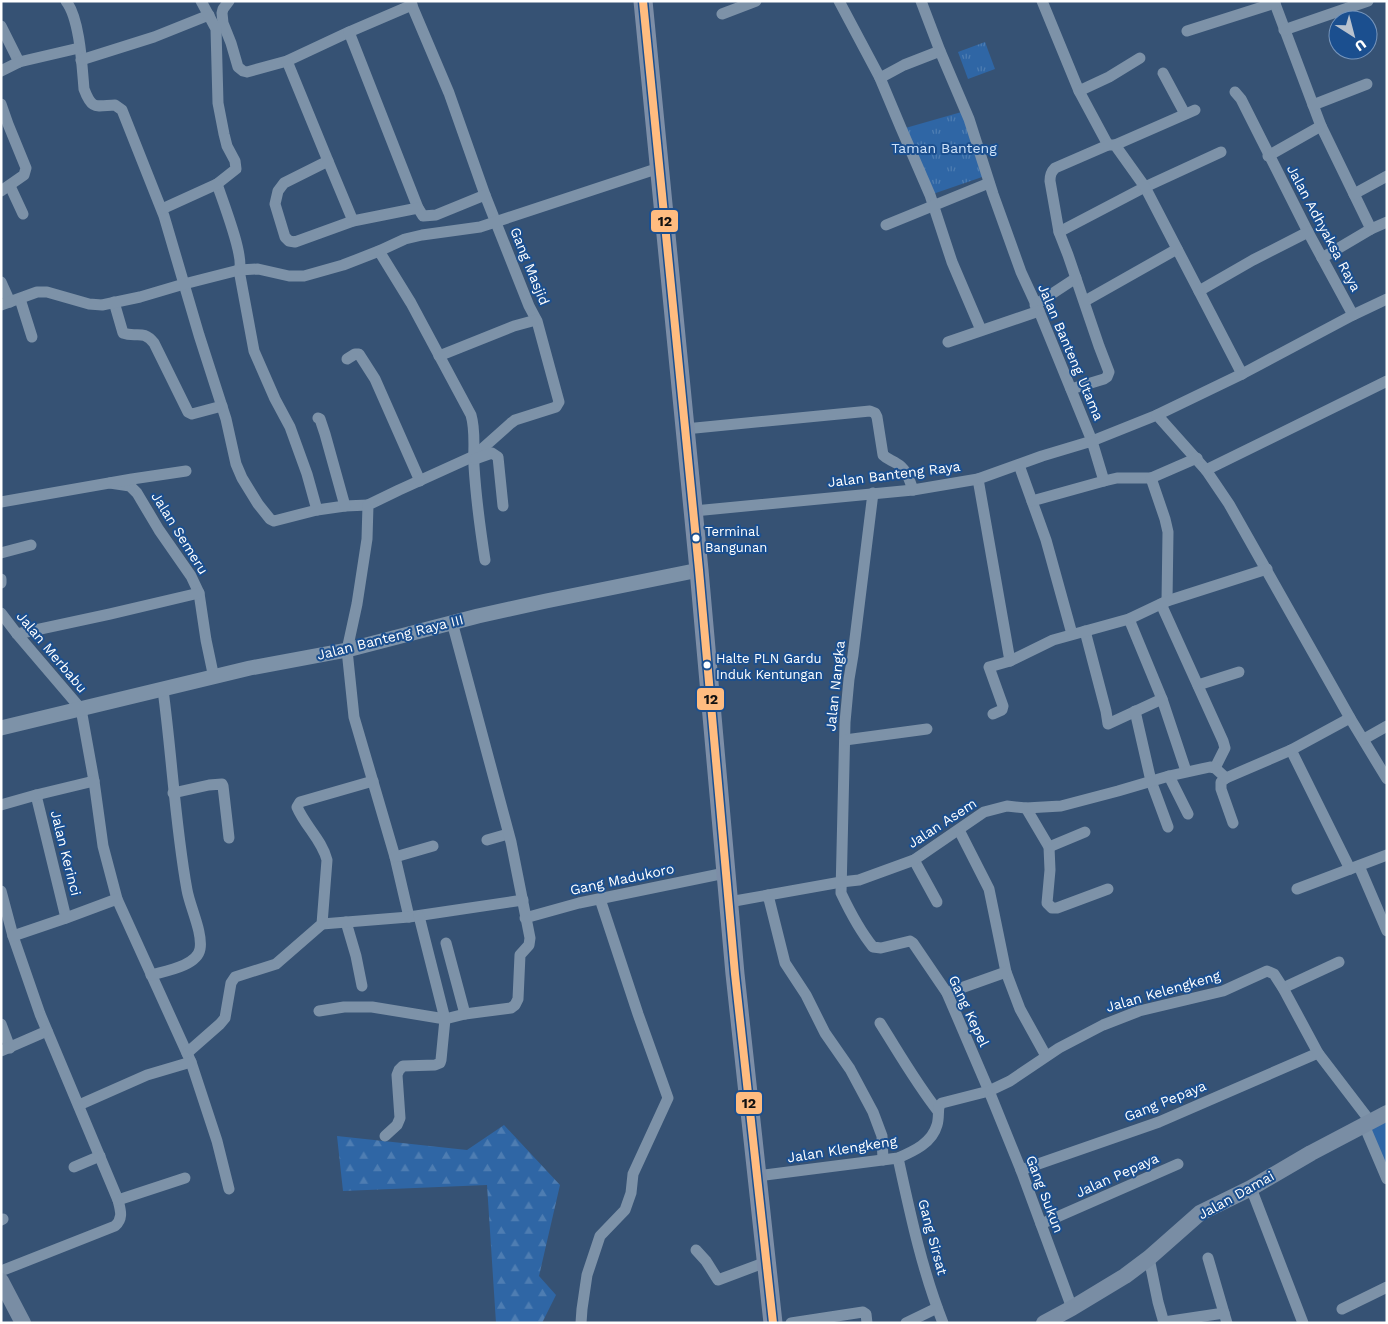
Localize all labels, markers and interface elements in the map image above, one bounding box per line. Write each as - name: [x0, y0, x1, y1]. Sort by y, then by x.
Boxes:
- north arrow: [1328, 10, 1378, 60]
- text: U: [1352, 36, 1369, 55]
- park label: Taman Banteng: [891, 140, 997, 156]
- street label: Jalan Adhyaksa Raya: [1284, 162, 1364, 294]
- line badge: 12: [650, 209, 679, 233]
- text: 12: [658, 213, 672, 229]
- street label: Gang Masjid: [507, 225, 553, 307]
- street label: Jalan Banteng Utama: [1035, 281, 1107, 423]
- street label: Jalan Banteng Raya: [827, 458, 961, 490]
- street label: Jalan Semeru: [148, 489, 212, 577]
- place label: Terminal Bangunan: [705, 524, 767, 555]
- marker: Terminal Bangunan: [691, 533, 701, 543]
- street label: Jalan Merbabu: [13, 608, 91, 696]
- street label: Jalan Banteng Raya III: [315, 611, 465, 663]
- street label: Jalan Nangka: [822, 640, 848, 732]
- place label: Halte PLN Gardu Induk Kentungan: [716, 651, 823, 682]
- marker: Halte PLN Gardu Induk Kentungan: [702, 660, 712, 670]
- line badge: 12: [696, 687, 725, 711]
- text: 12: [704, 691, 718, 707]
- street label: Jalan Asem: [905, 795, 979, 851]
- street label: Jalan Kerinci: [48, 809, 84, 897]
- street label: Gang Madukoro: [568, 860, 676, 898]
- street label: Jalan Kelengkeng: [1104, 967, 1223, 1015]
- street label: Gang Kepel: [946, 973, 993, 1050]
- street label: Gang Pepaya: [1122, 1077, 1208, 1125]
- line badge: 12: [735, 1091, 763, 1115]
- text: 12: [742, 1095, 756, 1111]
- street label: Jalan Klengkeng: [786, 1132, 898, 1166]
- street label: Jalan Pepaya: [1073, 1150, 1161, 1200]
- street label: Gang Sukun: [1023, 1153, 1067, 1235]
- street label: Jalan Damai: [1195, 1168, 1277, 1222]
- street label: Gang Sirsat: [915, 1197, 951, 1277]

